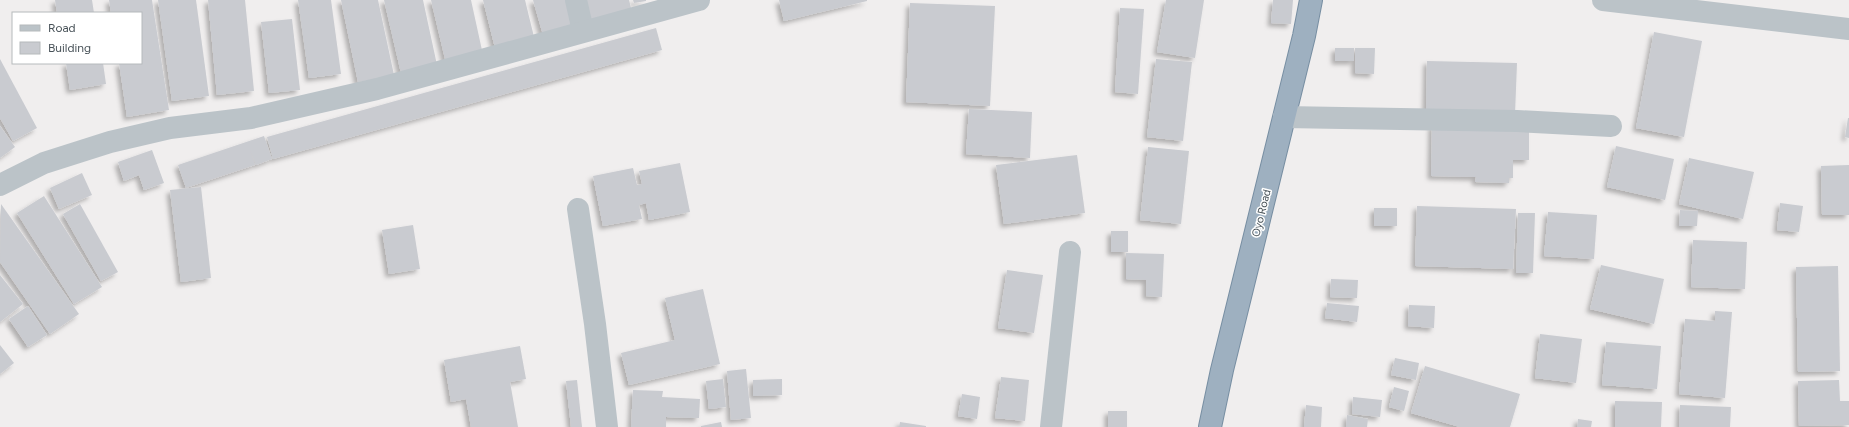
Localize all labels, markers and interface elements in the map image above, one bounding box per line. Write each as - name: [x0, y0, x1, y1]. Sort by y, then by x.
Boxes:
- legend: [12, 12, 142, 64]
- text: Road: [48, 21, 76, 35]
- text: Building: [48, 41, 91, 55]
- street label: Oyo Road: [1249, 188, 1274, 238]

